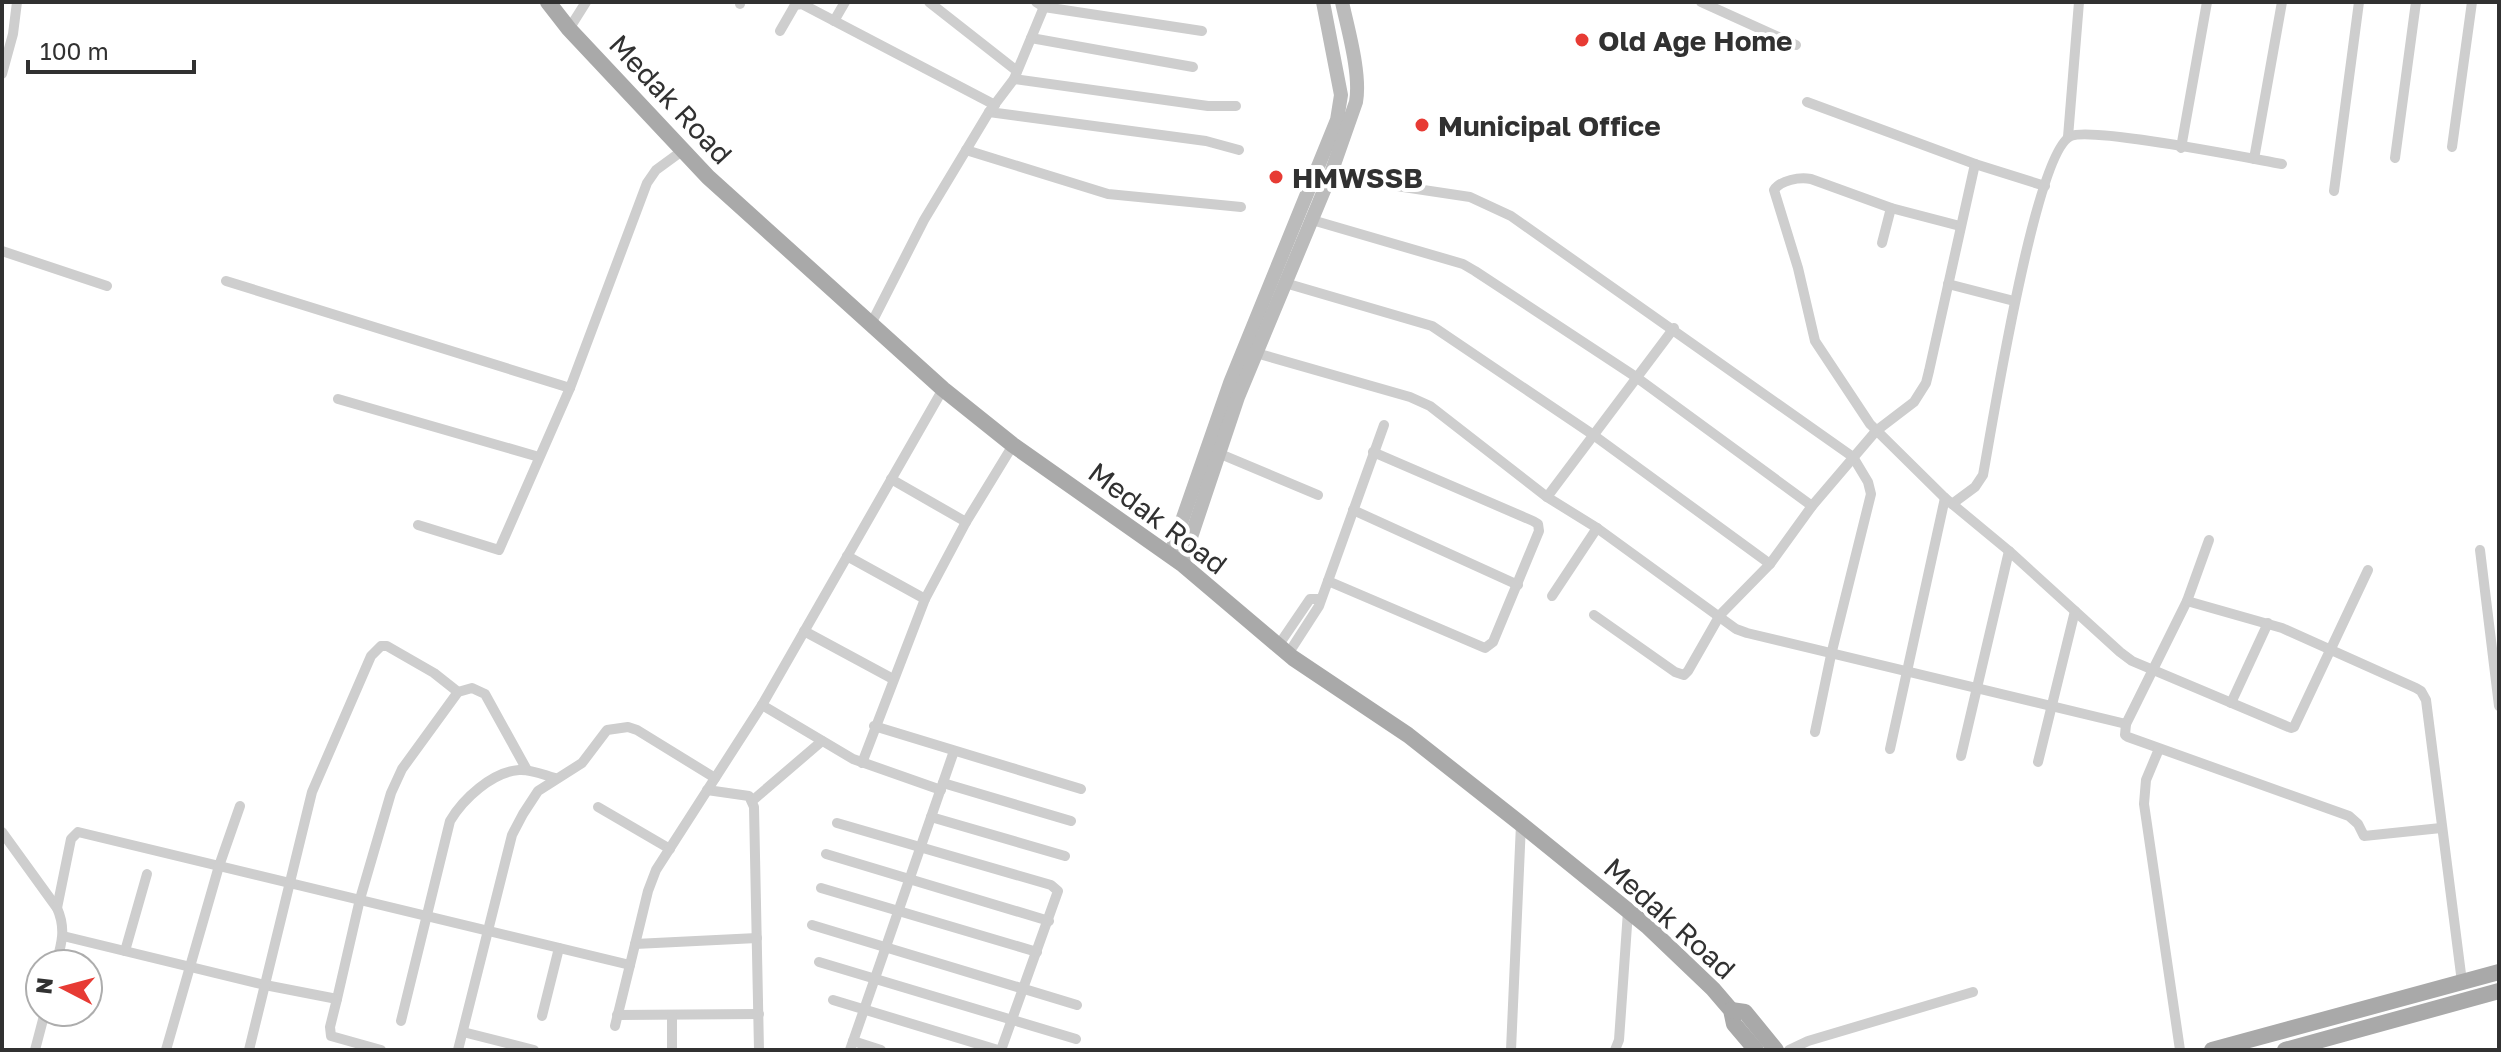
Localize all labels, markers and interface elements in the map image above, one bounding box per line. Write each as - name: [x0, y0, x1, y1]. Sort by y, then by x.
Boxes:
- scale bar: [28, 24, 194, 74]
- place label: Old Age Home: [1598, 24, 1792, 57]
- street label: Medak Road: [603, 27, 739, 171]
- marker: Old Age Home: [1573, 31, 1591, 49]
- text: 100 m: [40, 36, 109, 65]
- place label: Municipal Office: [1438, 109, 1661, 142]
- marker: Municipal Office: [1413, 116, 1431, 134]
- place label: HMWSSB: [1292, 161, 1423, 194]
- marker: HMWSSB: [1267, 168, 1285, 186]
- street label: Medak Road: [1082, 455, 1234, 581]
- street label: Medak Road: [1598, 851, 1742, 985]
- north arrow: [24, 948, 104, 1028]
- text: N: [29, 976, 58, 996]

